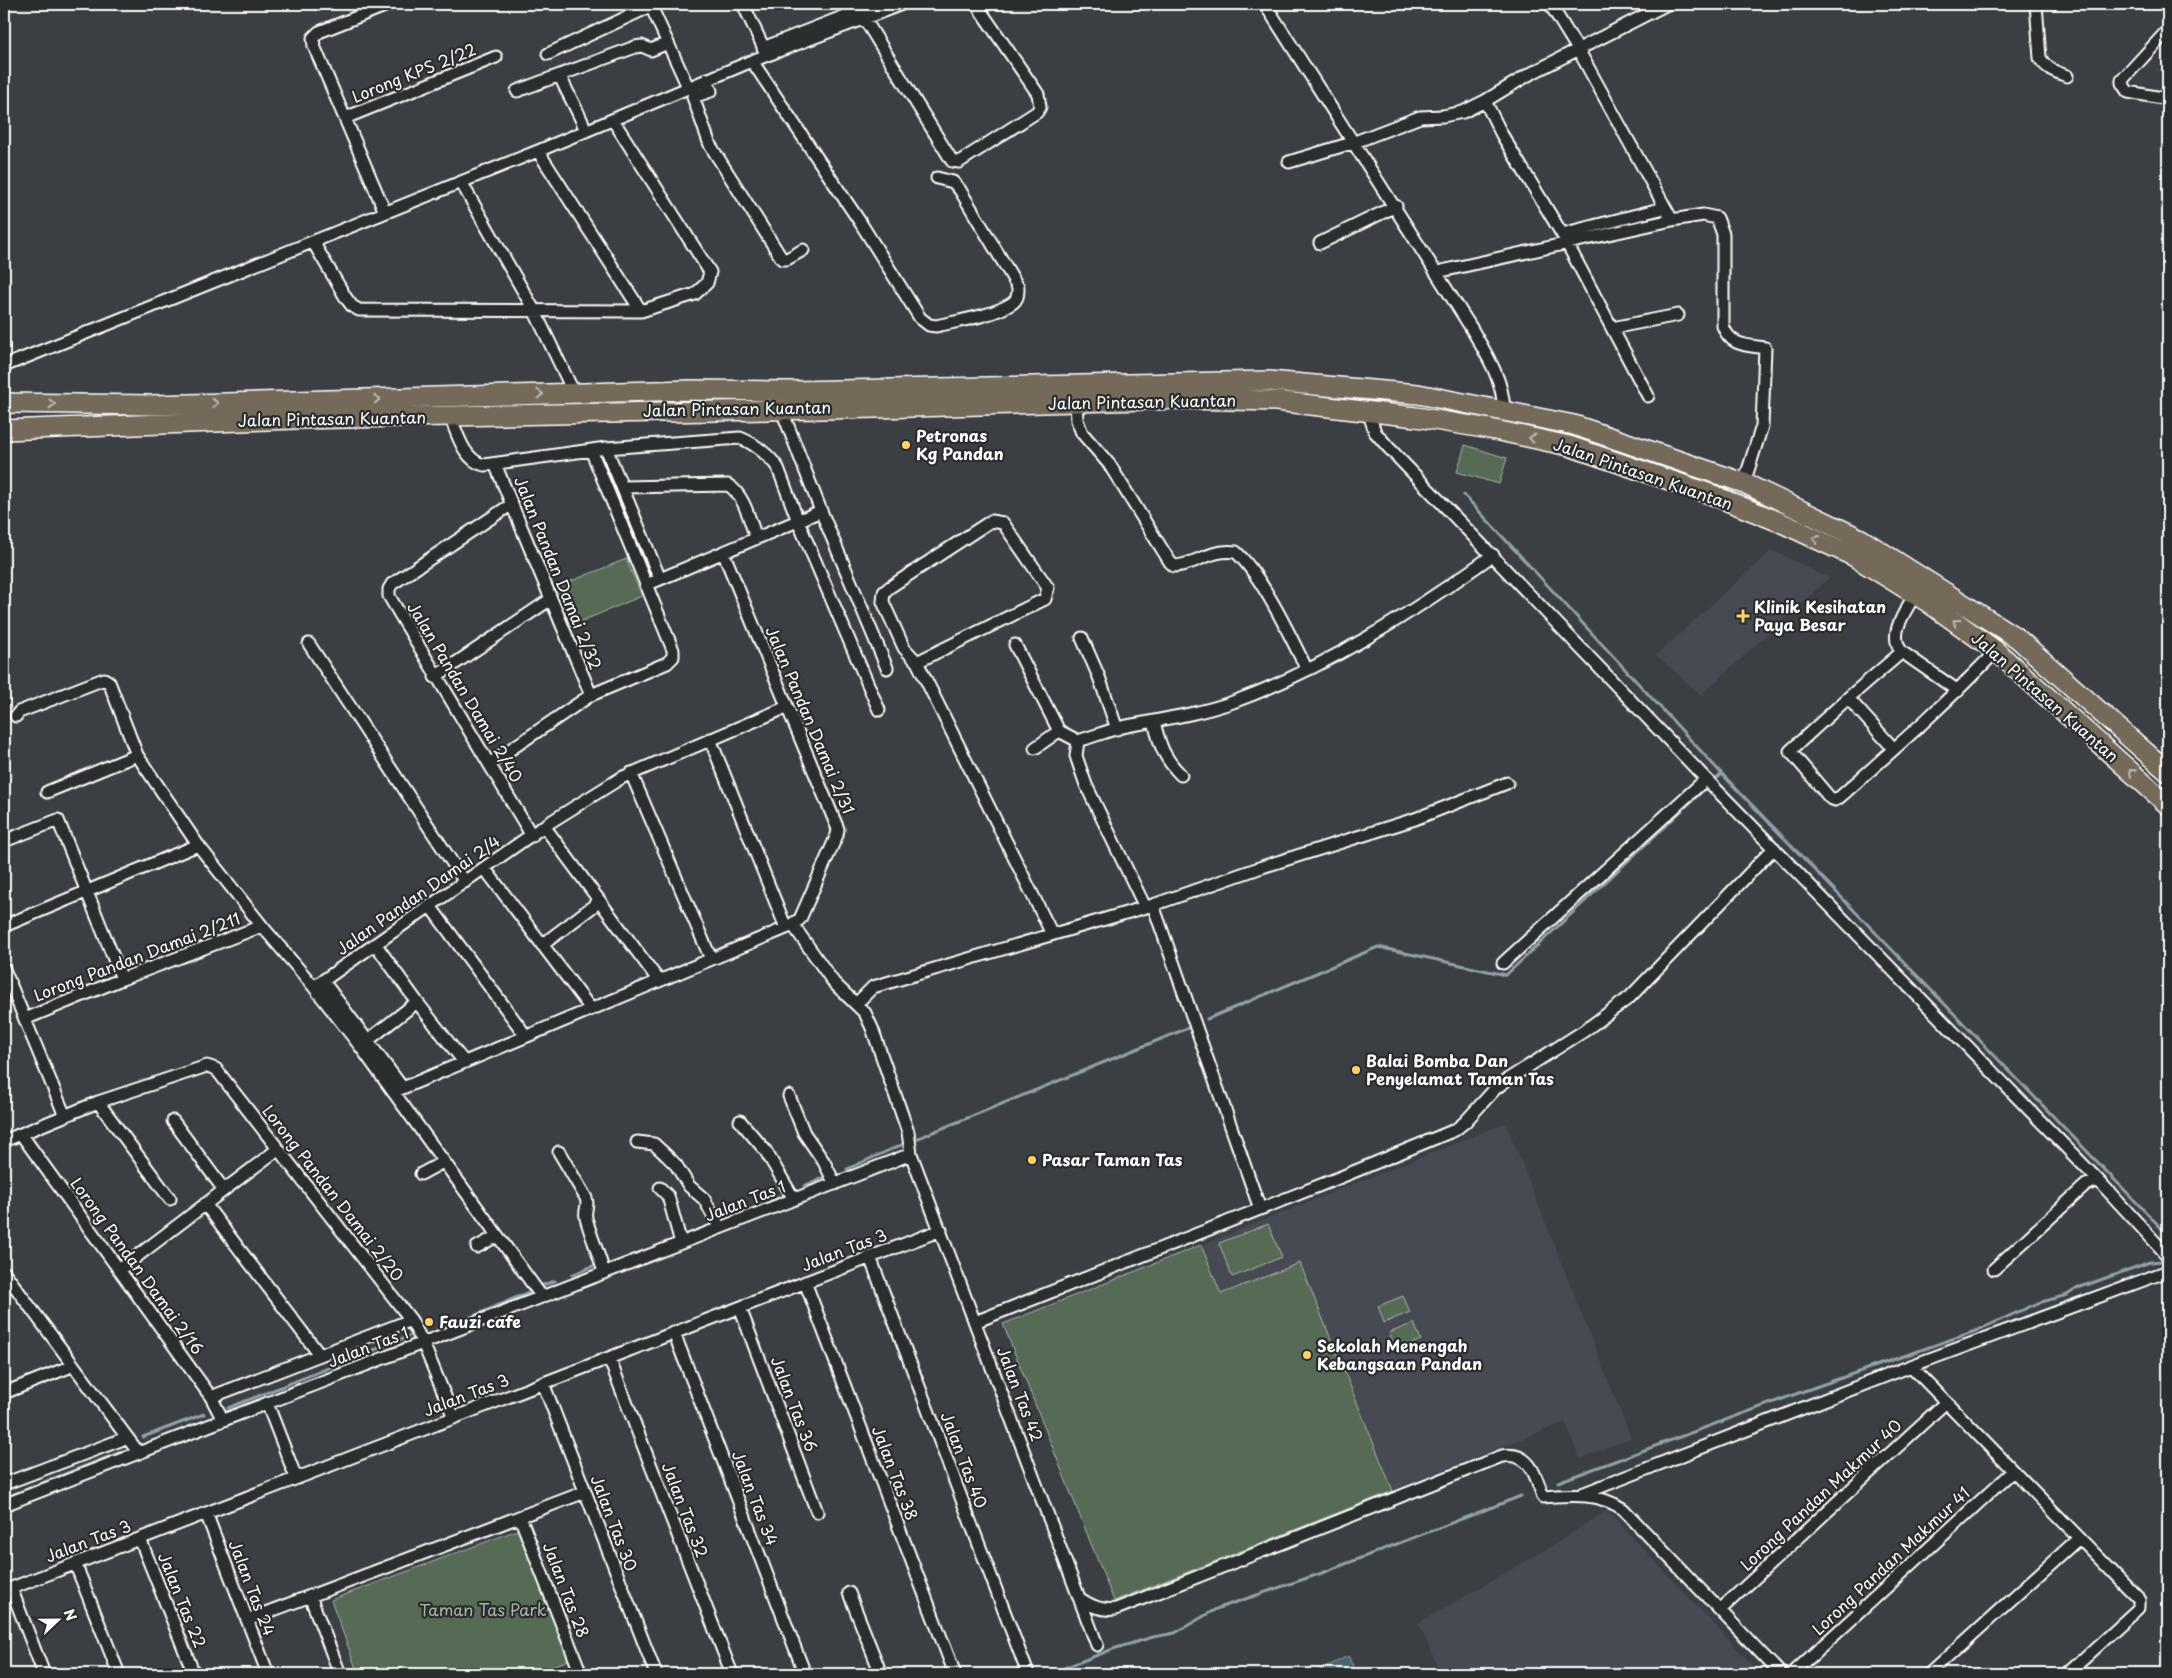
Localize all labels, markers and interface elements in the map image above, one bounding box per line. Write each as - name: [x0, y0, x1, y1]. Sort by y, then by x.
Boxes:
- street label: Lorong KPS 2/22: [348, 36, 479, 108]
- street label: Jalan Pintasan Kuantan: [1048, 387, 1236, 415]
- one-way arrow: [536, 389, 544, 400]
- one-way arrow: [374, 394, 382, 404]
- street label: Jalan Pintasan Kuantan: [643, 394, 831, 422]
- one-way arrow: [211, 398, 219, 409]
- one-way arrow: [49, 399, 57, 409]
- street label: Jalan Pintasan Kuantan: [238, 404, 426, 432]
- place label: Petronas Kg Pandan: [916, 423, 1004, 465]
- street label: Jalan Pintasan Kuantan: [1550, 431, 1736, 515]
- one-way arrow: [1527, 433, 1536, 444]
- marker: Petronas Kg Pandan: [900, 439, 912, 451]
- street label: Jalan Pandan Damai 2/32: [509, 472, 609, 673]
- one-way arrow: [1812, 535, 1821, 545]
- place label: Klinik Kesihatan Paya Besar: [1754, 594, 1886, 636]
- street label: Jalan Pandan Damai 2/40: [402, 597, 529, 786]
- marker: Klinik Kesihatan Paya Besar: [1736, 609, 1750, 623]
- one-way arrow: [1952, 619, 1961, 628]
- street label: Jalan Pandan Damai 2/31: [760, 622, 861, 817]
- street label: Jalan Pintasan Kuantan: [1967, 625, 2125, 767]
- one-way arrow: [2129, 769, 2138, 778]
- street label: Jalan Pandan Damai 2/4: [331, 828, 504, 960]
- street label: Lorong Pandan Damai 2/211: [30, 906, 243, 1007]
- place label: Balai Bomba Dan Penyelamat Taman Tas: [1366, 1048, 1554, 1090]
- marker: Balai Bomba Dan Penyelamat Taman Tas: [1350, 1064, 1362, 1076]
- street label: Lorong Pandan Damai 2/20: [257, 1099, 410, 1286]
- place label: Pasar Taman Tas: [1042, 1147, 1183, 1171]
- marker: Pasar Taman Tas: [1026, 1154, 1038, 1166]
- street label: Lorong Pandan Damai 2/16: [65, 1172, 210, 1359]
- street label: Jalan Tas 1: [701, 1174, 789, 1227]
- street label: Jalan Tas 3: [797, 1222, 890, 1276]
- place label: Fauzi cafe: [439, 1309, 521, 1333]
- marker: Fauzi cafe: [423, 1316, 435, 1328]
- street label: Jalan Tas 1: [324, 1320, 412, 1373]
- place label: Sekolah Menengah Kebangsaan Pandan: [1317, 1333, 1482, 1375]
- street label: Jalan Tas 42: [992, 1343, 1050, 1445]
- marker: Sekolah Menengah Kebangsaan Pandan: [1301, 1349, 1313, 1361]
- street label: Jalan Tas 36: [766, 1352, 824, 1455]
- street label: Jalan Tas 3: [419, 1367, 512, 1421]
- street label: Jalan Tas 40: [936, 1408, 994, 1511]
- street label: Lorong Pandan Makmur 40: [1734, 1413, 1906, 1576]
- street label: Jalan Tas 38: [867, 1422, 925, 1523]
- street label: Jalan Tas 34: [727, 1447, 785, 1549]
- street label: Jalan Tas 32: [657, 1459, 715, 1561]
- street label: Jalan Tas 30: [586, 1471, 644, 1574]
- street label: Lorong Pandan Makmur 41: [1806, 1481, 1975, 1640]
- street label: Jalan Tas 3: [41, 1513, 134, 1567]
- street label: Jalan Tas 24: [224, 1536, 282, 1639]
- street label: Jalan Tas 28: [538, 1538, 596, 1641]
- street label: Jalan Tas 22: [153, 1548, 213, 1651]
- north arrow: [32, 1596, 82, 1646]
- park label: Taman Tas Park: [419, 1597, 547, 1621]
- text: N: [59, 1606, 82, 1624]

